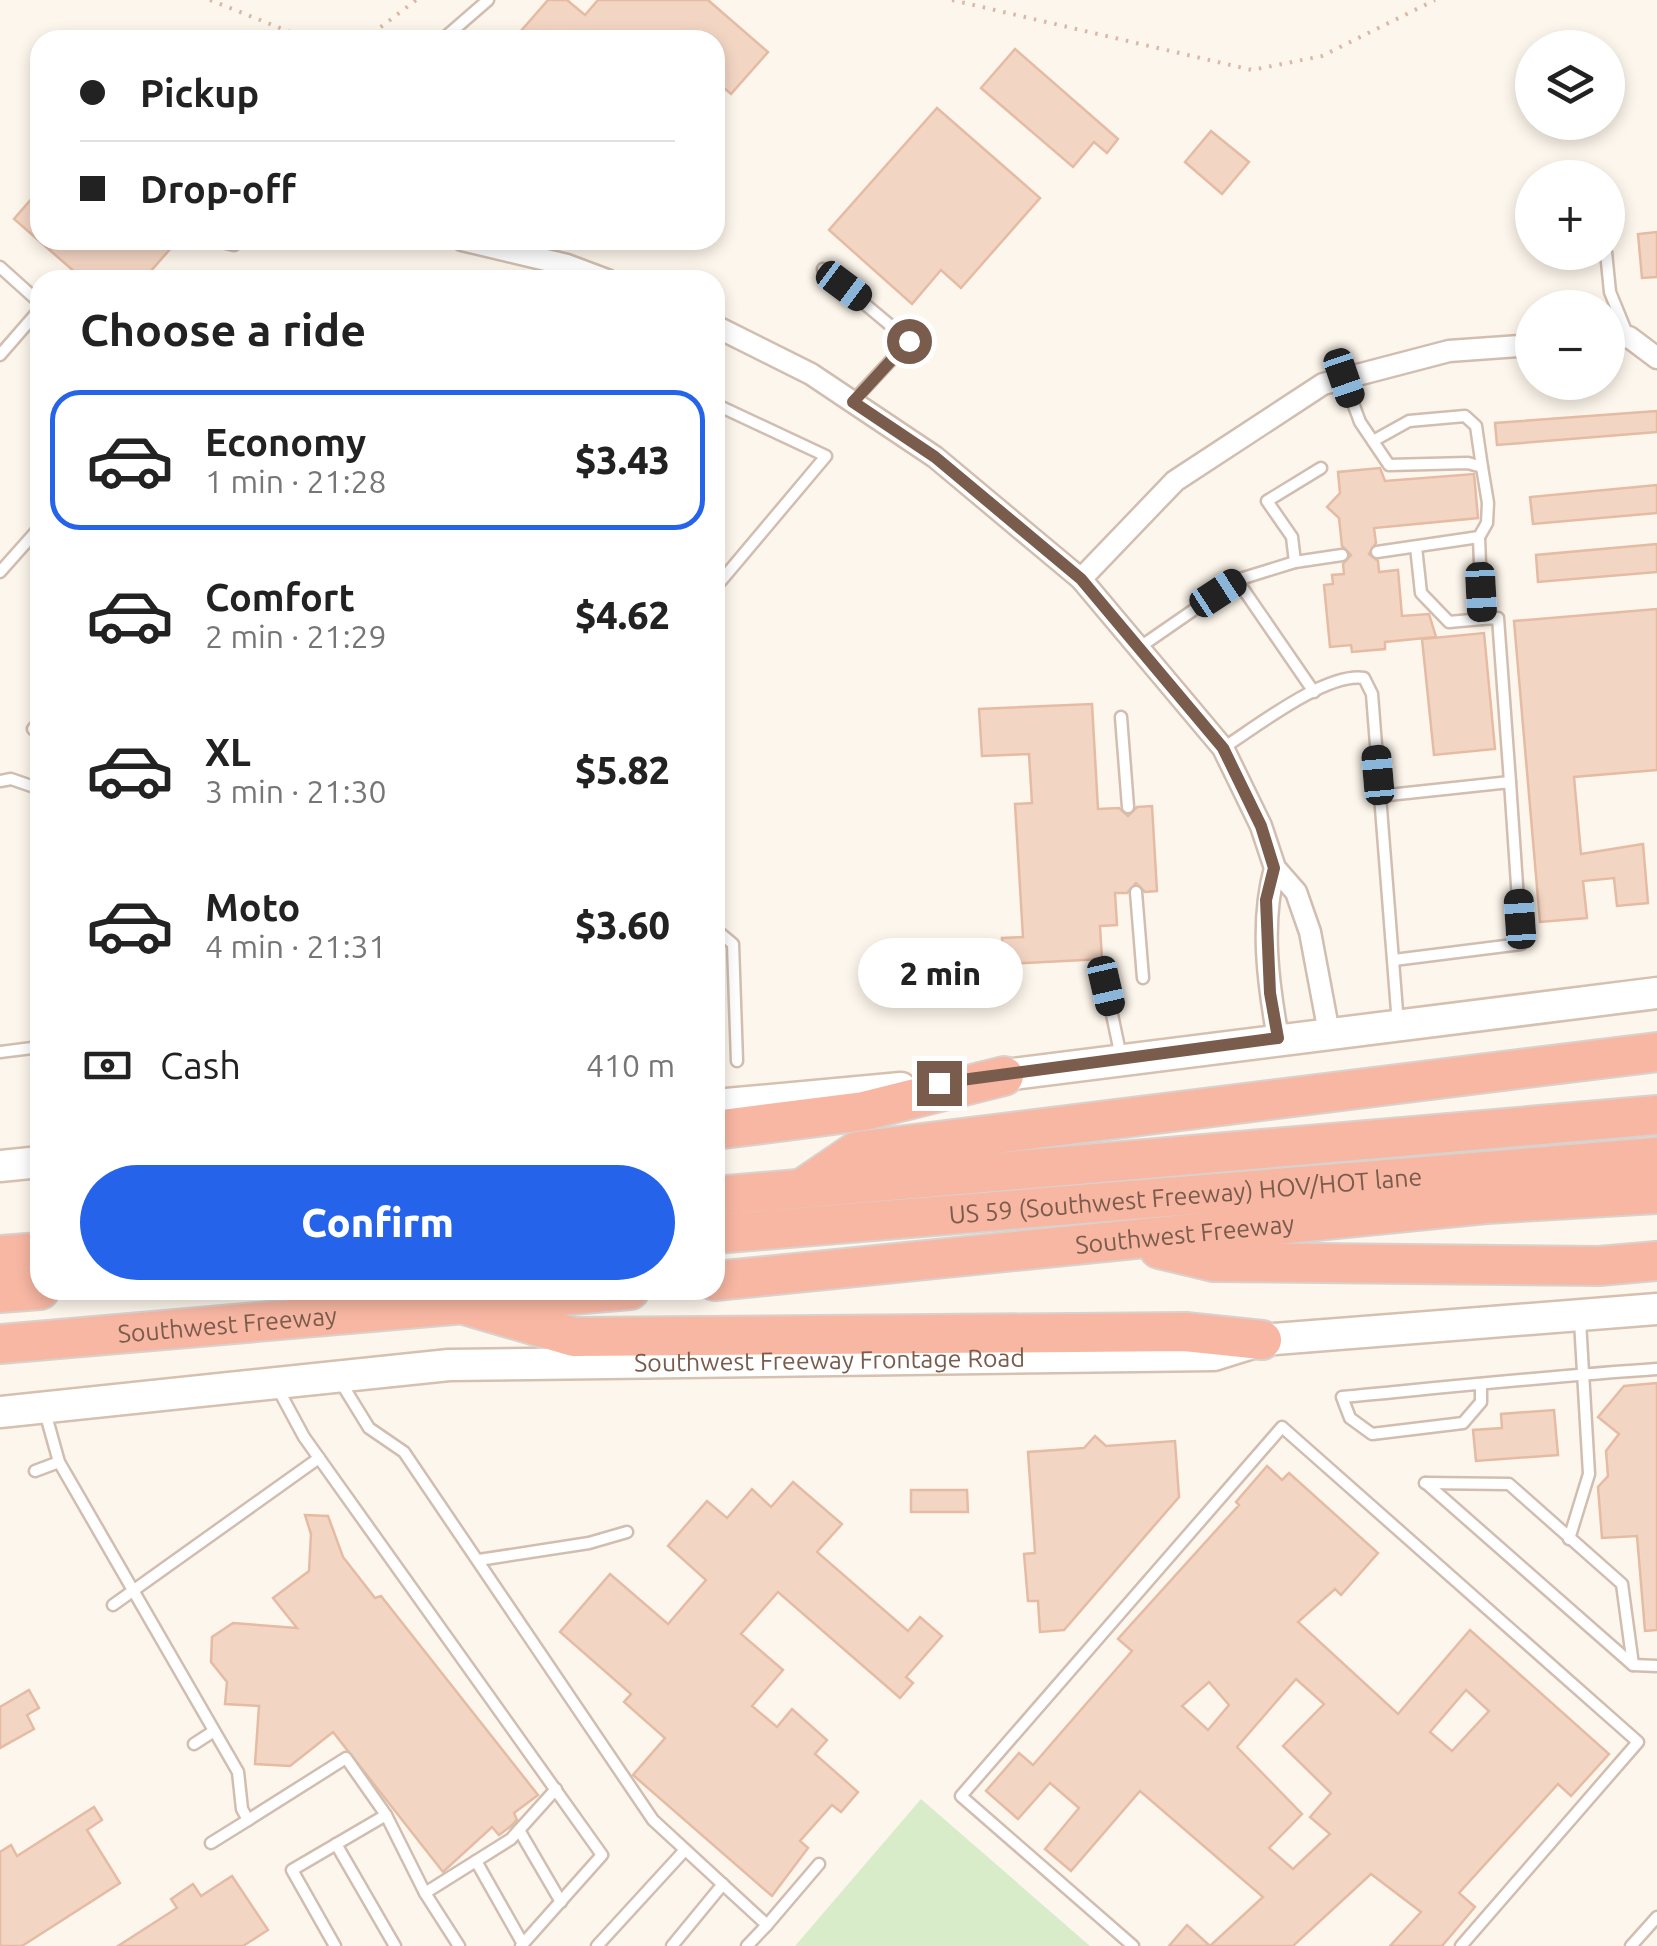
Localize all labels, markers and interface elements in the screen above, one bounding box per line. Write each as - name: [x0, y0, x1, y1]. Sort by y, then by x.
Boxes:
- map controls: [1515, 30, 1625, 400]
- button: layers: [1515, 30, 1625, 140]
- text: Pickup: [140, 72, 259, 114]
- button: +: [1515, 160, 1625, 270]
- text: Drop-off: [140, 168, 296, 210]
- car: [811, 256, 877, 316]
- button: −: [1515, 290, 1625, 400]
- text: Choose a ride: [80, 304, 366, 355]
- route start: [887, 319, 932, 364]
- car: [1320, 345, 1368, 411]
- icon: car: [85, 415, 175, 505]
- text: Economy: [205, 421, 366, 463]
- text: $3.43: [575, 439, 670, 481]
- text: 1 min · 21:28: [205, 463, 387, 499]
- car: [1464, 561, 1498, 623]
- car: [1185, 564, 1251, 622]
- icon: car: [85, 570, 175, 660]
- text: Comfort: [205, 576, 355, 618]
- text: $4.62: [575, 594, 670, 636]
- text: 2 min · 21:29: [205, 618, 387, 654]
- icon: car: [85, 725, 175, 815]
- text: XL: [205, 731, 251, 773]
- car: [1360, 744, 1396, 806]
- text: $5.82: [575, 749, 670, 791]
- text: 3 min · 21:30: [205, 773, 387, 809]
- icon: car: [85, 880, 175, 970]
- text: Moto: [205, 886, 300, 928]
- car: [1503, 888, 1537, 950]
- text: $3.60: [575, 904, 670, 946]
- text: 4 min · 21:31: [205, 928, 387, 964]
- callout: 2 min: [856, 938, 1022, 1008]
- car: [1085, 953, 1127, 1019]
- text: 2 min: [900, 955, 981, 991]
- icon: cash: [80, 1038, 135, 1093]
- text: Cash: [160, 1044, 241, 1086]
- text: 410 m: [586, 1047, 675, 1083]
- route end: [917, 1061, 962, 1106]
- street label: US 59 (Southwest Freeway) HOV/HOT lane: [948, 1162, 1423, 1229]
- button: Confirm: [80, 1165, 675, 1280]
- street label: Southwest Freeway: [1074, 1209, 1295, 1259]
- street label: Southwest Freeway: [116, 1301, 338, 1348]
- street label: Southwest Freeway Frontage Road: [634, 1343, 1025, 1377]

